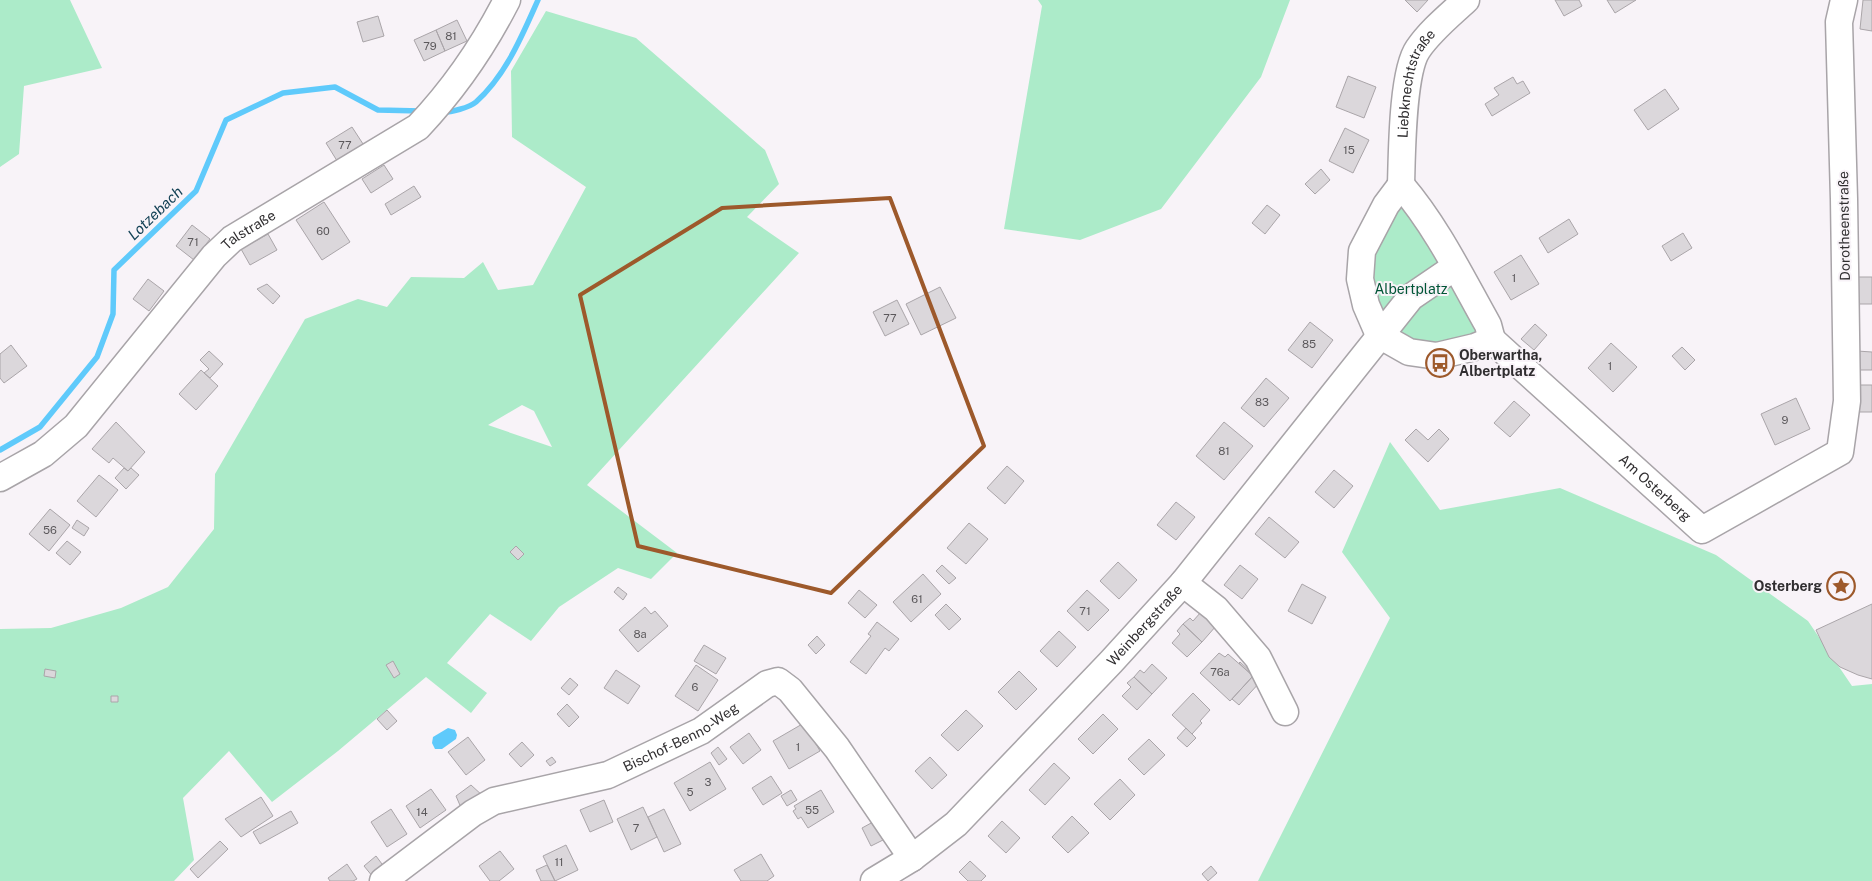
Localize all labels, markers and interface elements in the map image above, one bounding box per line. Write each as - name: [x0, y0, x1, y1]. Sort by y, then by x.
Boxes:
- street label: Liebknechtstraße: [1394, 26, 1438, 138]
- house number: 81: [445, 30, 457, 42]
- house number: 79: [423, 40, 437, 52]
- house number: 77: [338, 139, 352, 151]
- house number: 15: [1343, 144, 1355, 156]
- street label: Dorotheenstraße: [1835, 171, 1853, 281]
- water label: Lotzebach: [124, 183, 186, 243]
- street label: Talstraße: [218, 207, 278, 253]
- house number: 60: [316, 225, 330, 237]
- house number: 71: [187, 236, 199, 248]
- house number: 1: [1512, 272, 1516, 284]
- park label: Albertplatz: [1374, 281, 1448, 297]
- house number: 77: [883, 312, 897, 324]
- house number: 85: [1302, 338, 1316, 350]
- place label: Oberwartha, Albertplatz: [1459, 347, 1542, 379]
- bus stop icon: Oberwartha, Albertplatz: [1425, 348, 1455, 378]
- house number: 1: [1608, 360, 1612, 372]
- house number: 83: [1255, 396, 1269, 408]
- house number: 9: [1782, 414, 1789, 426]
- house number: 81: [1218, 445, 1230, 457]
- street label: Am Osterberg: [1616, 451, 1695, 524]
- house number: 56: [43, 524, 57, 536]
- place icon: Osterberg: [1826, 571, 1856, 601]
- place label: Osterberg: [1754, 578, 1822, 594]
- street label: Weinbergstraße: [1104, 581, 1185, 669]
- house number: 61: [911, 593, 923, 605]
- house number: 71: [1079, 605, 1091, 617]
- house number: 8a: [633, 628, 647, 640]
- house number: 76a: [1210, 666, 1230, 678]
- house number: 6: [692, 681, 699, 693]
- street label: Bischof-Benno-Weg: [620, 699, 741, 775]
- house number: 1: [796, 741, 800, 753]
- house number: 3: [705, 776, 712, 788]
- house number: 5: [686, 786, 694, 798]
- house number: 55: [805, 804, 819, 816]
- house number: 14: [416, 806, 428, 818]
- house number: 7: [633, 822, 640, 834]
- house number: 11: [555, 856, 563, 868]

